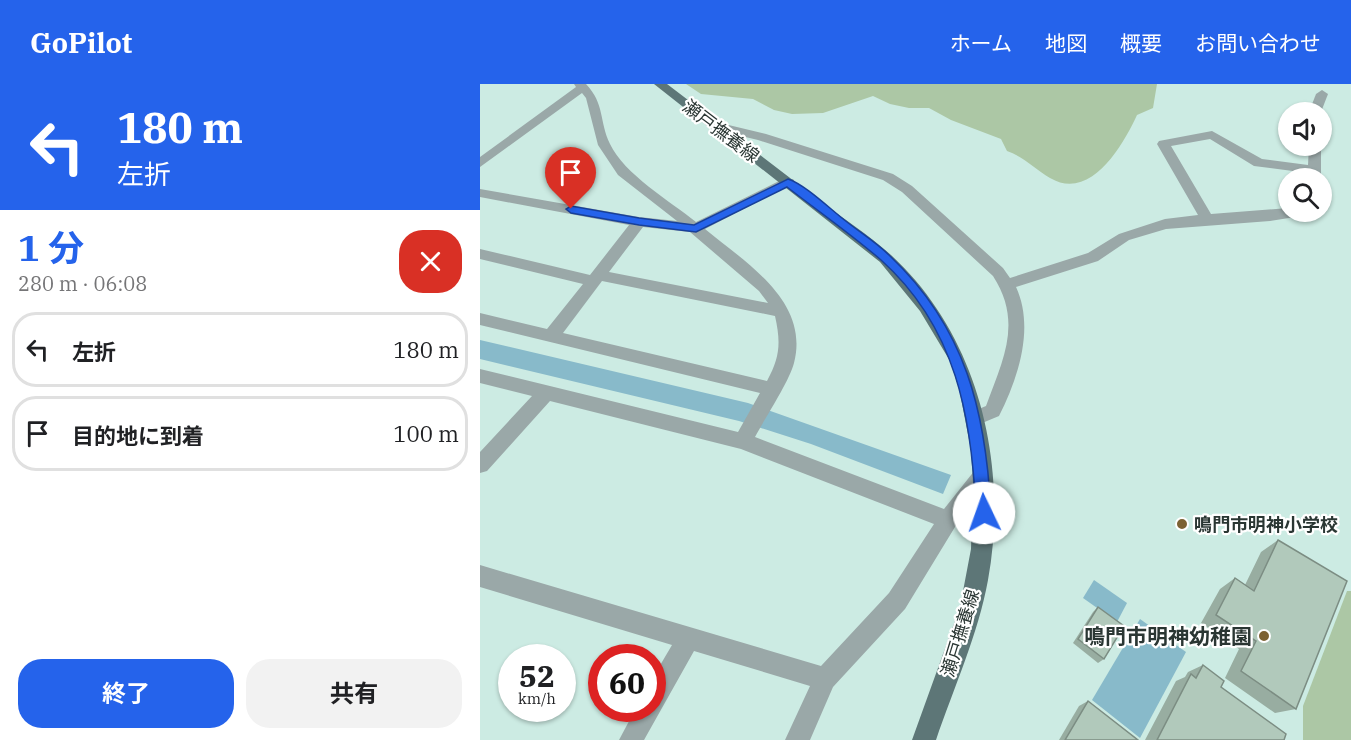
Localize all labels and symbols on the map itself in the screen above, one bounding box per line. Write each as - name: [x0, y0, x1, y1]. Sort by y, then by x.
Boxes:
- street label: 瀬戸撫養線: [678, 95, 764, 167]
- pin: [545, 147, 596, 209]
- position arrow: [952, 481, 1016, 545]
- place label: 鳴門市明神小学校: [1194, 513, 1338, 536]
- marker: 鳴門市明神小学校: [1175, 517, 1189, 531]
- street label: 瀬戸撫養線: [936, 587, 984, 679]
- place label: 鳴門市明神幼稚園: [1084, 622, 1252, 650]
- marker: 鳴門市明神幼稚園: [1257, 629, 1271, 643]
- speed limit sign: 60: [588, 644, 666, 722]

